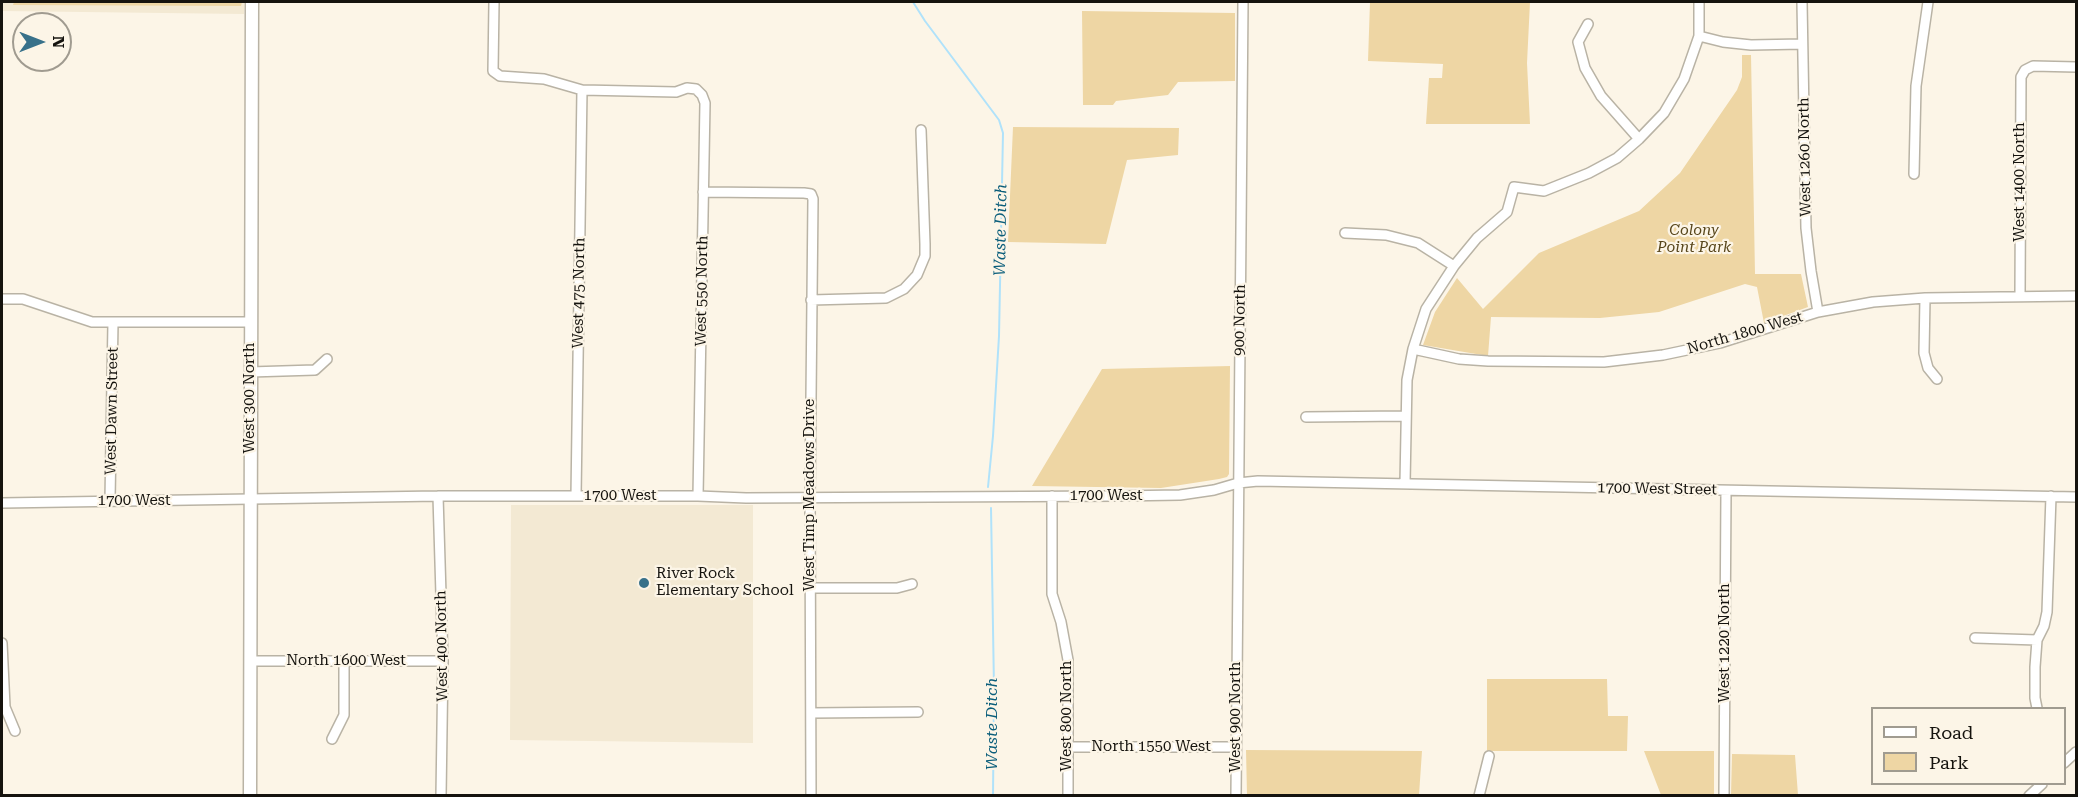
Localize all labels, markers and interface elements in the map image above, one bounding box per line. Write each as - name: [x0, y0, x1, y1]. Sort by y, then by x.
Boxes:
- north arrow: [12, 12, 72, 72]
- text: N: [49, 36, 68, 48]
- street label: West 1260 North: [1795, 97, 1815, 217]
- street label: West 1400 North: [2011, 122, 2029, 242]
- water label: Waste Ditch: [991, 184, 1011, 276]
- park label: Colony Point Park: [1657, 222, 1731, 257]
- street label: West 550 North: [692, 235, 712, 347]
- street label: West 475 North: [569, 237, 589, 349]
- street label: 900 North: [1230, 284, 1250, 356]
- street label: North 1800 West: [1685, 308, 1805, 358]
- street label: West 300 North: [241, 342, 259, 454]
- street label: West Dawn Street: [102, 347, 122, 475]
- street label: West Timp Meadows Drive: [801, 399, 819, 591]
- street label: 1700 West Street: [1597, 479, 1717, 499]
- street label: 1700 West: [584, 487, 656, 505]
- street label: 1700 West: [1070, 487, 1142, 505]
- street label: 1700 West: [98, 492, 170, 510]
- place label: River Rock Elementary School: [656, 565, 794, 600]
- marker: River Rock Elementary School: [637, 576, 651, 590]
- street label: West 1220 North: [1716, 583, 1734, 703]
- street label: West 400 North: [432, 590, 452, 702]
- street label: North 1600 West: [286, 652, 406, 670]
- street label: West 800 North: [1058, 660, 1076, 772]
- street label: West 900 North: [1227, 661, 1245, 773]
- water label: Waste Ditch: [982, 678, 1002, 770]
- legend: [1871, 707, 2066, 785]
- text: Road: [1929, 722, 1973, 743]
- street label: North 1550 West: [1091, 738, 1211, 756]
- text: Park: [1929, 752, 1969, 773]

